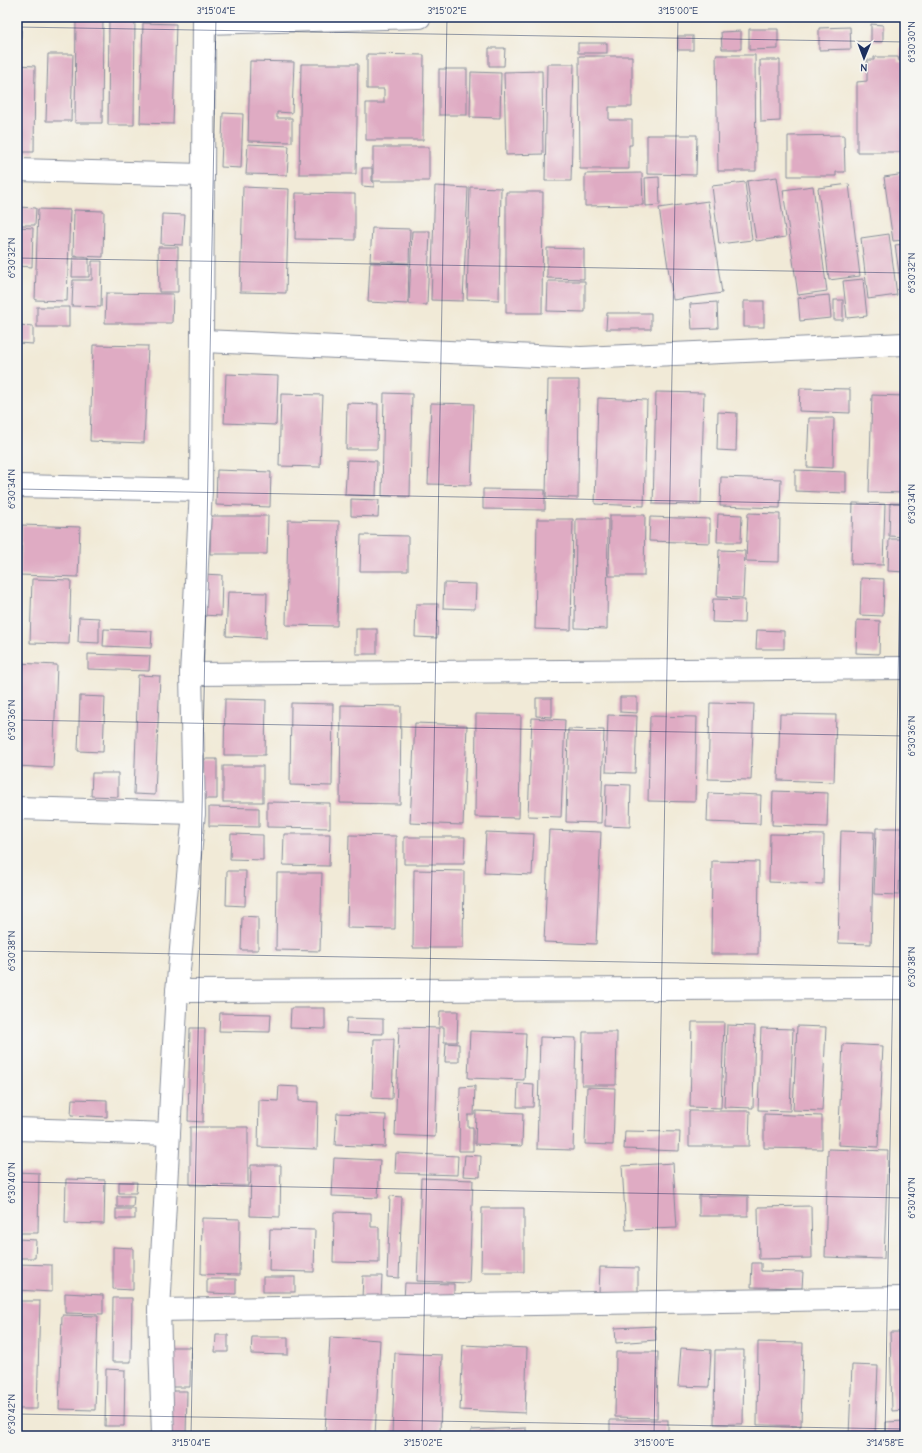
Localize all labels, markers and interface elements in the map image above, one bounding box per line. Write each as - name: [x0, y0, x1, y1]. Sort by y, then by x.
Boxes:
- text: 3°15'04"E: [197, 5, 235, 17]
- text: 3°15'02"E: [428, 5, 466, 17]
- text: 3°15'00"E: [658, 5, 698, 17]
- text: 6°30'30"N: [906, 21, 918, 63]
- north arrow: [844, 38, 884, 78]
- text: N: [860, 61, 868, 74]
- text: 6°30'32"N: [6, 238, 18, 278]
- text: 6°30'32"N: [906, 253, 918, 293]
- text: 6°30'34"N: [6, 469, 18, 509]
- text: 6°30'34"N: [906, 484, 918, 524]
- text: 6°30'36"N: [6, 700, 18, 740]
- text: 6°30'36"N: [906, 716, 918, 756]
- text: 6°30'38"N: [6, 931, 18, 971]
- text: 6°30'38"N: [906, 947, 918, 987]
- text: 6°30'40"N: [6, 1162, 18, 1204]
- text: 6°30'40"N: [906, 1177, 918, 1219]
- text: 6°30'42"N: [6, 1394, 18, 1434]
- text: 3°15'04"E: [172, 1437, 210, 1449]
- text: 3°15'02"E: [404, 1437, 442, 1449]
- text: 3°15'00"E: [634, 1437, 674, 1449]
- text: 3°14'58"E: [866, 1437, 904, 1449]

